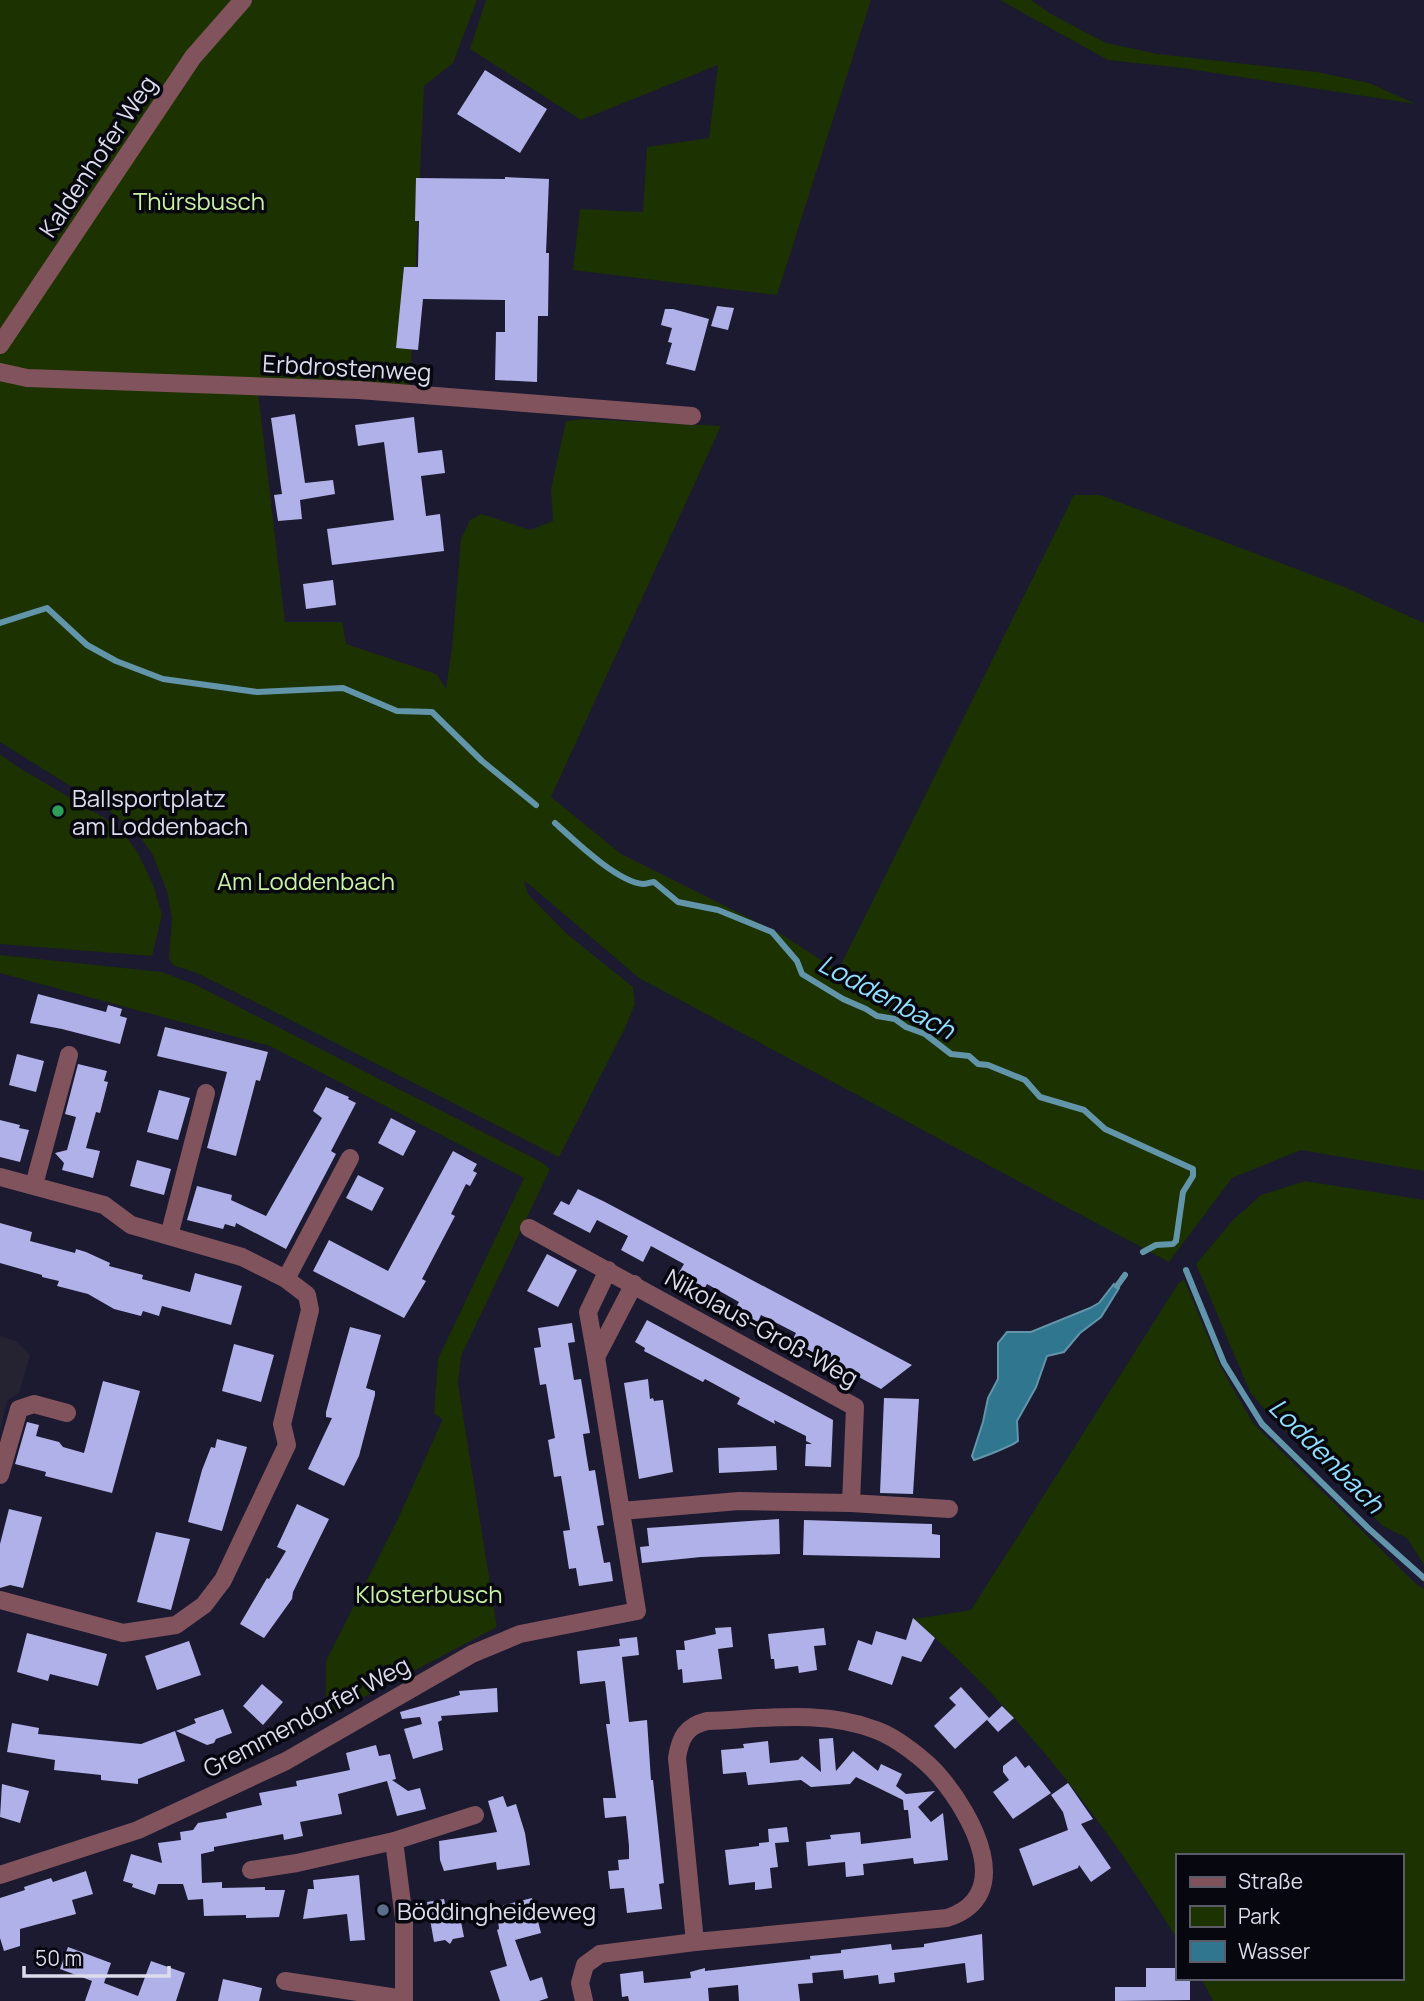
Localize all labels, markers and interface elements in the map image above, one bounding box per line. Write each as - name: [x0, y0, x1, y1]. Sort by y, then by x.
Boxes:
- street label: Kaldenhofer Weg: [31, 69, 163, 243]
- park label: Thürsbusch: [133, 184, 265, 217]
- street label: Erbdrostenweg: [262, 346, 432, 388]
- place label: Ballsportplatz am Loddenbach: [72, 781, 248, 842]
- marker: Ballsportplatz am Loddenbach: [50, 803, 66, 819]
- park label: Am Loddenbach: [217, 864, 395, 897]
- water label: Loddenbach: [813, 945, 963, 1048]
- street label: Nikolaus-Groß-Weg: [660, 1260, 864, 1394]
- water label: Loddenbach: [1261, 1389, 1394, 1522]
- park label: Klosterbusch: [356, 1577, 502, 1610]
- street label: Gremmendorfer Weg: [197, 1648, 415, 1784]
- legend: [1176, 1854, 1403, 1980]
- text: Straße: [1238, 1867, 1303, 1895]
- place label: Böddingheideweg: [397, 1894, 596, 1927]
- marker: Böddingheideweg: [375, 1902, 391, 1918]
- text: Park: [1238, 1902, 1280, 1930]
- scale bar: [24, 1934, 170, 1978]
- text: Wasser: [1238, 1937, 1311, 1965]
- text: 50 m: [35, 1944, 82, 1972]

